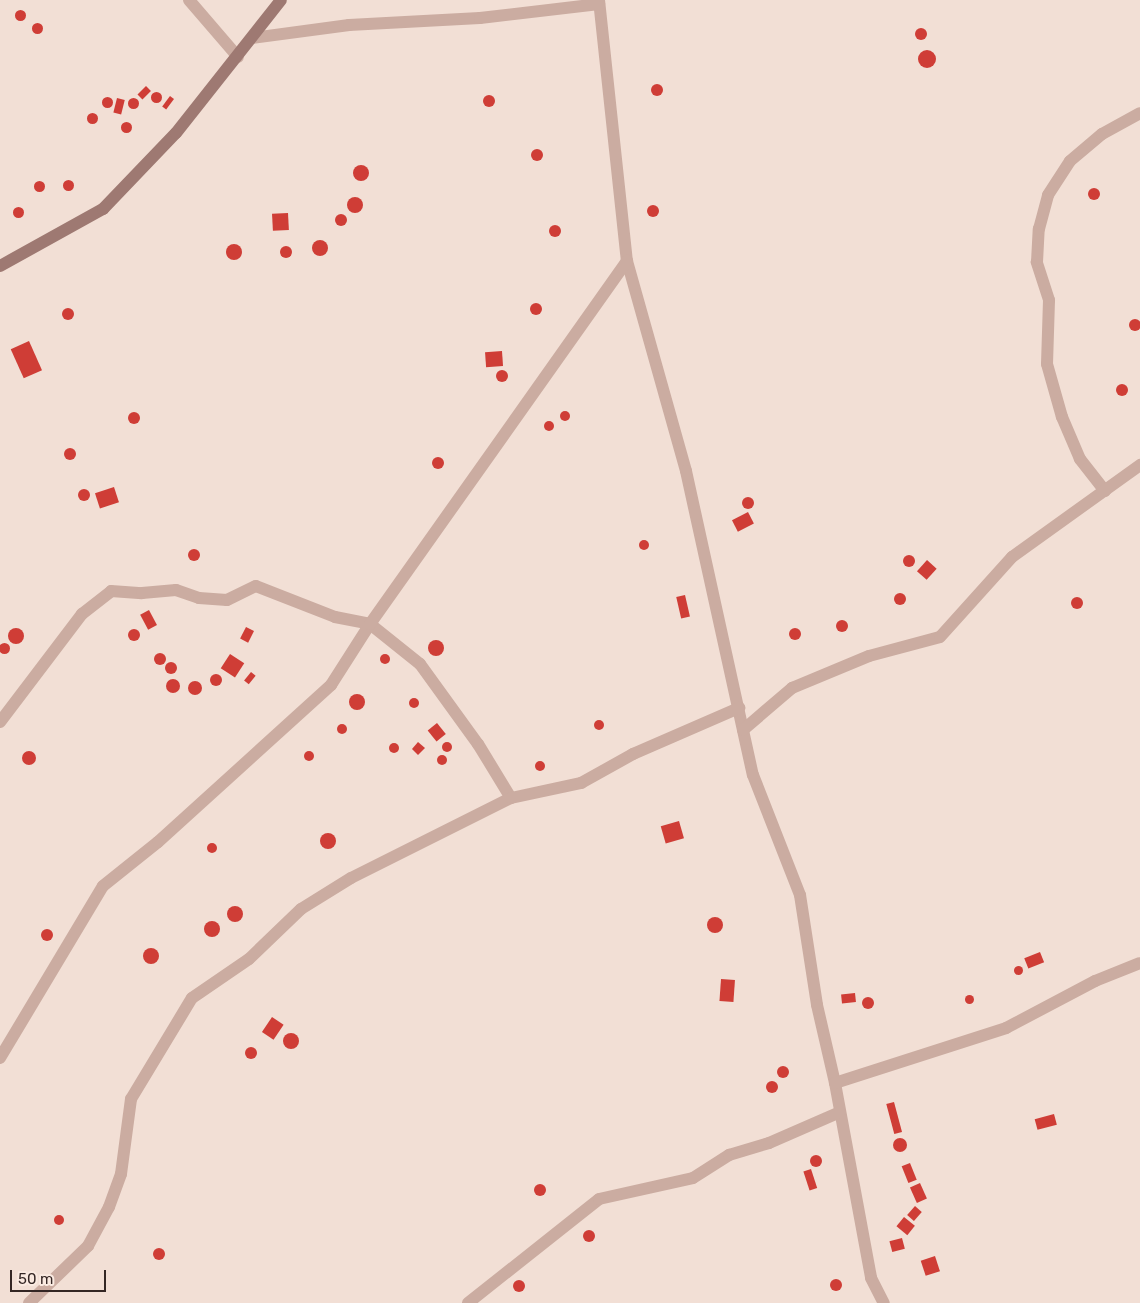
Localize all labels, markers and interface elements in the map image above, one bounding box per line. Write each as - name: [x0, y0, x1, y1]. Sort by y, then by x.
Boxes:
- scale bar: [12, 1260, 109, 1292]
- text: 50 m: [18, 1270, 53, 1288]

